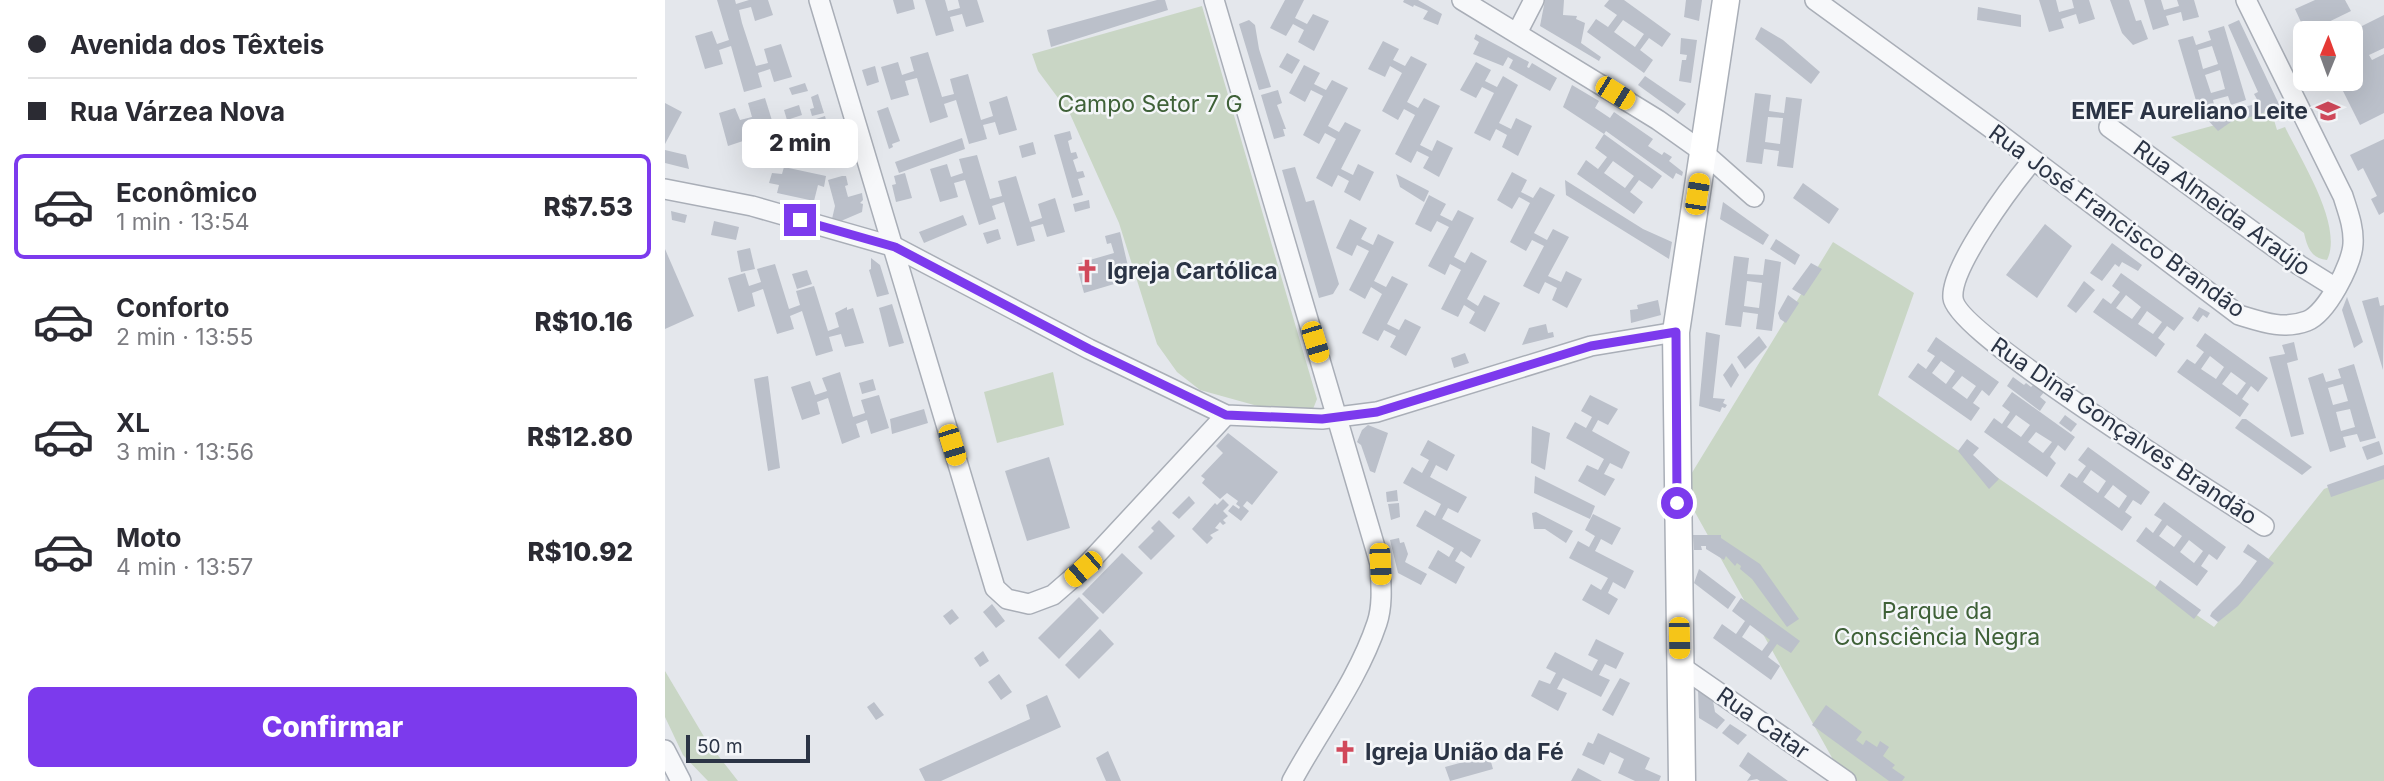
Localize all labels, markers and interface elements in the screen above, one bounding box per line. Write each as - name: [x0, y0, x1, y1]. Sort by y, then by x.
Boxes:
- north arrow: [2293, 21, 2363, 91]
- map controls: [2293, 21, 2363, 91]
- text: Avenida dos Têxteis: [70, 29, 324, 60]
- car: [1592, 73, 1639, 113]
- park label: Campo Setor 7 G: [1057, 90, 1243, 118]
- text: Rua Várzea Nova: [70, 96, 285, 127]
- place label: EMEF Aureliano Leite: [2071, 97, 2308, 125]
- school or university icon: EMEF Aureliano Leite: [2314, 97, 2342, 125]
- callout: 2 min: [742, 118, 858, 168]
- street label: Rua José Francisco Brandão: [1983, 119, 2251, 323]
- text: 2 min: [769, 129, 831, 157]
- street label: Rua Almeida Araújo: [2128, 134, 2316, 282]
- car: [1684, 172, 1711, 216]
- icon: car: [32, 175, 95, 238]
- text: Econômico: [116, 177, 257, 208]
- text: R$7.53: [543, 191, 633, 222]
- route end: [784, 204, 816, 236]
- text: 1 min · 13:54: [116, 208, 250, 236]
- church icon: Igreja Cartólica: [1073, 257, 1101, 285]
- place label: Igreja Cartólica: [1107, 257, 1278, 285]
- icon: car: [32, 290, 95, 353]
- text: Conforto: [116, 292, 229, 323]
- text: R$10.16: [534, 306, 633, 337]
- car: [1299, 319, 1332, 365]
- text: 2 min · 13:55: [116, 323, 254, 351]
- street label: Rua Diná Gonçalves Brandão: [1986, 331, 2262, 531]
- icon: car: [32, 405, 95, 468]
- text: XL: [116, 407, 150, 438]
- text: R$12.80: [527, 421, 633, 452]
- car: [936, 422, 969, 468]
- text: 3 min · 13:56: [116, 438, 254, 466]
- route start: [1661, 487, 1693, 519]
- icon: car: [32, 520, 95, 583]
- text: Moto: [116, 522, 181, 553]
- text: R$10.92: [527, 536, 633, 567]
- car: [1369, 542, 1392, 586]
- car: [1061, 547, 1106, 591]
- text: 4 min · 13:57: [116, 553, 253, 581]
- park label: Parque da Consciência Negra: [1834, 597, 2040, 651]
- car: [1669, 617, 1690, 659]
- street label: Rua Catar: [1711, 681, 1815, 765]
- button: Confirmar: [28, 687, 637, 767]
- scale bar: [686, 732, 810, 764]
- text: 50 m: [697, 735, 743, 758]
- church icon: Igreja União da Fé: [1331, 738, 1359, 766]
- place label: Igreja União da Fé: [1365, 738, 1564, 766]

